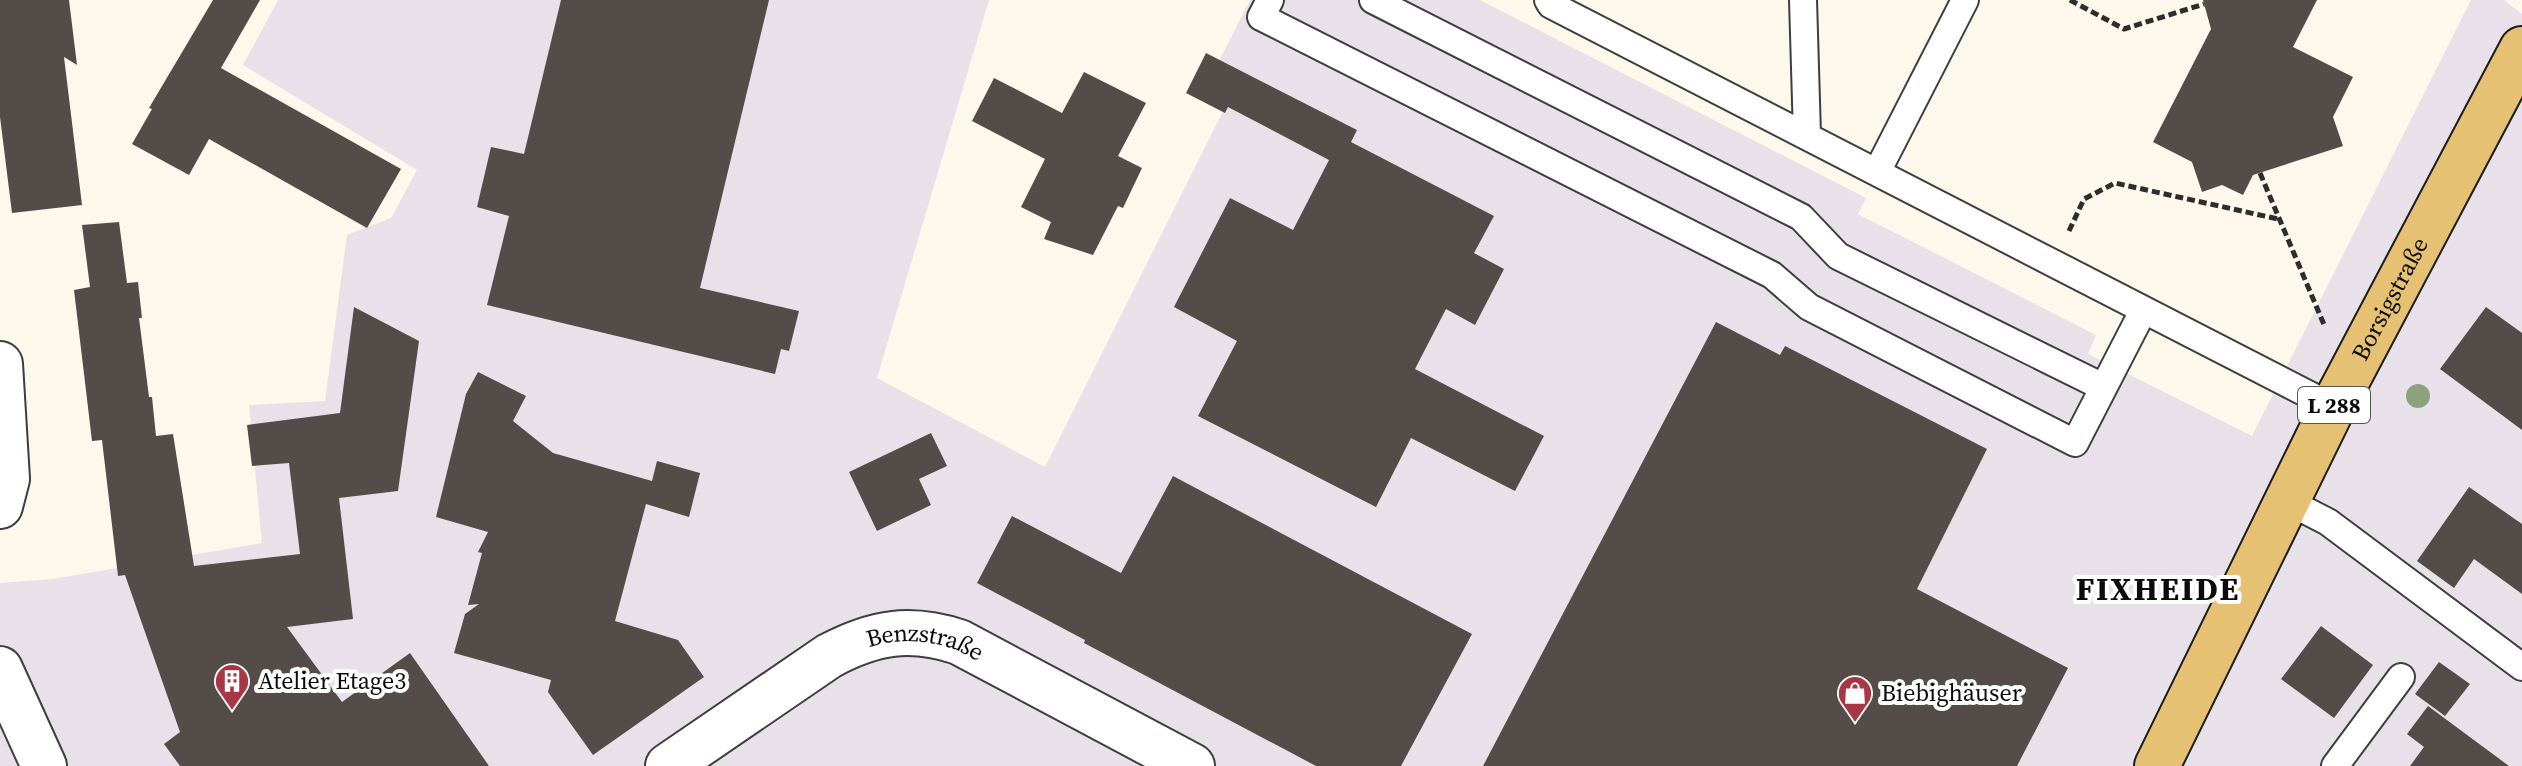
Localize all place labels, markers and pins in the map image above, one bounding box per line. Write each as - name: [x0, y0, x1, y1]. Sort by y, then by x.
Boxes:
- building icon: Atelier Etage3: [213, 662, 251, 712]
- place label: Atelier Etage3: [258, 664, 406, 697]
- shop icon: Biebighäuser: [1836, 674, 1874, 724]
- place label: Biebighäuser: [1881, 676, 2022, 709]

